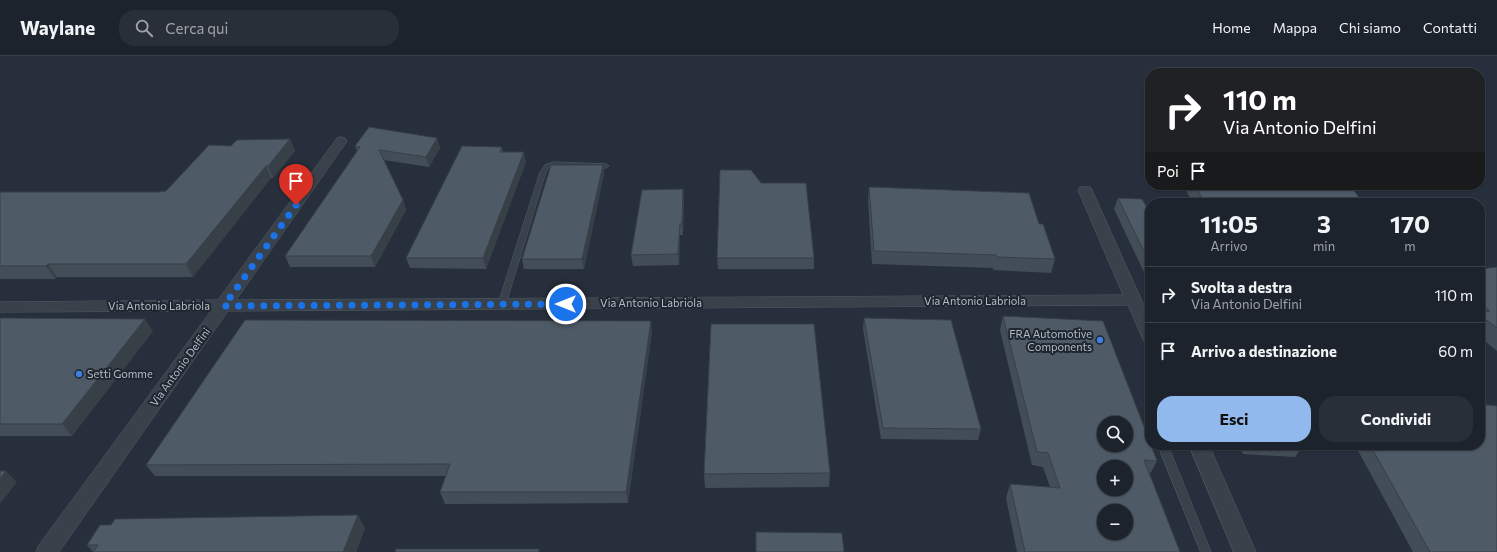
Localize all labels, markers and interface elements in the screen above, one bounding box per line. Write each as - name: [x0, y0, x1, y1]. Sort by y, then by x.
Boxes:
- search box: [119, 10, 399, 46]
- text: Waylane: [20, 16, 95, 39]
- icon: search: [133, 17, 155, 39]
- text: Cerca qui: [165, 19, 228, 37]
- text: Home: [1212, 19, 1251, 36]
- text: Mappa: [1273, 19, 1317, 36]
- text: Chi siamo: [1339, 19, 1401, 36]
- text: Contatti: [1423, 19, 1477, 36]
- text: 110 m: [1223, 82, 1297, 116]
- icon: right: [1157, 84, 1209, 136]
- text: Via Antonio Delfini: [1223, 116, 1377, 138]
- icon: arrive: [1187, 160, 1209, 182]
- text: Poi: [1157, 162, 1179, 180]
- pin: [279, 164, 313, 205]
- icon: arrive: [285, 170, 307, 192]
- text: 11:05: [1200, 209, 1258, 238]
- text: 3: [1317, 209, 1331, 238]
- text: 170: [1390, 209, 1430, 238]
- text: Arrivo: [1211, 238, 1247, 254]
- text: min: [1313, 238, 1335, 254]
- text: m: [1404, 238, 1416, 254]
- text: Svolta a destra: [1191, 278, 1292, 296]
- position arrow: [545, 283, 587, 325]
- icon: right: [1157, 284, 1179, 306]
- text: 110 m: [1434, 286, 1473, 304]
- street label: Via Antonio Labriola: [924, 294, 1026, 307]
- street label: Via Antonio Labriola: [600, 296, 702, 309]
- text: Via Antonio Delfini: [1191, 296, 1302, 312]
- street label: Via Antonio Labriola: [108, 299, 210, 312]
- street label: Via Antonio Delfini: [147, 325, 213, 409]
- place label: FRA Automotive Components: [1009, 327, 1092, 353]
- marker: FRA Automotive Components: [1095, 335, 1105, 345]
- icon: arrive: [1157, 340, 1179, 362]
- text: Arrivo a destinazione: [1191, 342, 1337, 360]
- text: 60 m: [1438, 342, 1473, 360]
- place label: Setti Gomme: [87, 367, 153, 380]
- marker: Setti Gomme: [74, 369, 84, 379]
- button: Esci: [1157, 396, 1311, 442]
- button: Condividi: [1319, 396, 1473, 442]
- map controls: [1097, 416, 1133, 540]
- button: search: [1097, 416, 1133, 452]
- button: +: [1097, 460, 1133, 496]
- button: −: [1097, 504, 1133, 540]

